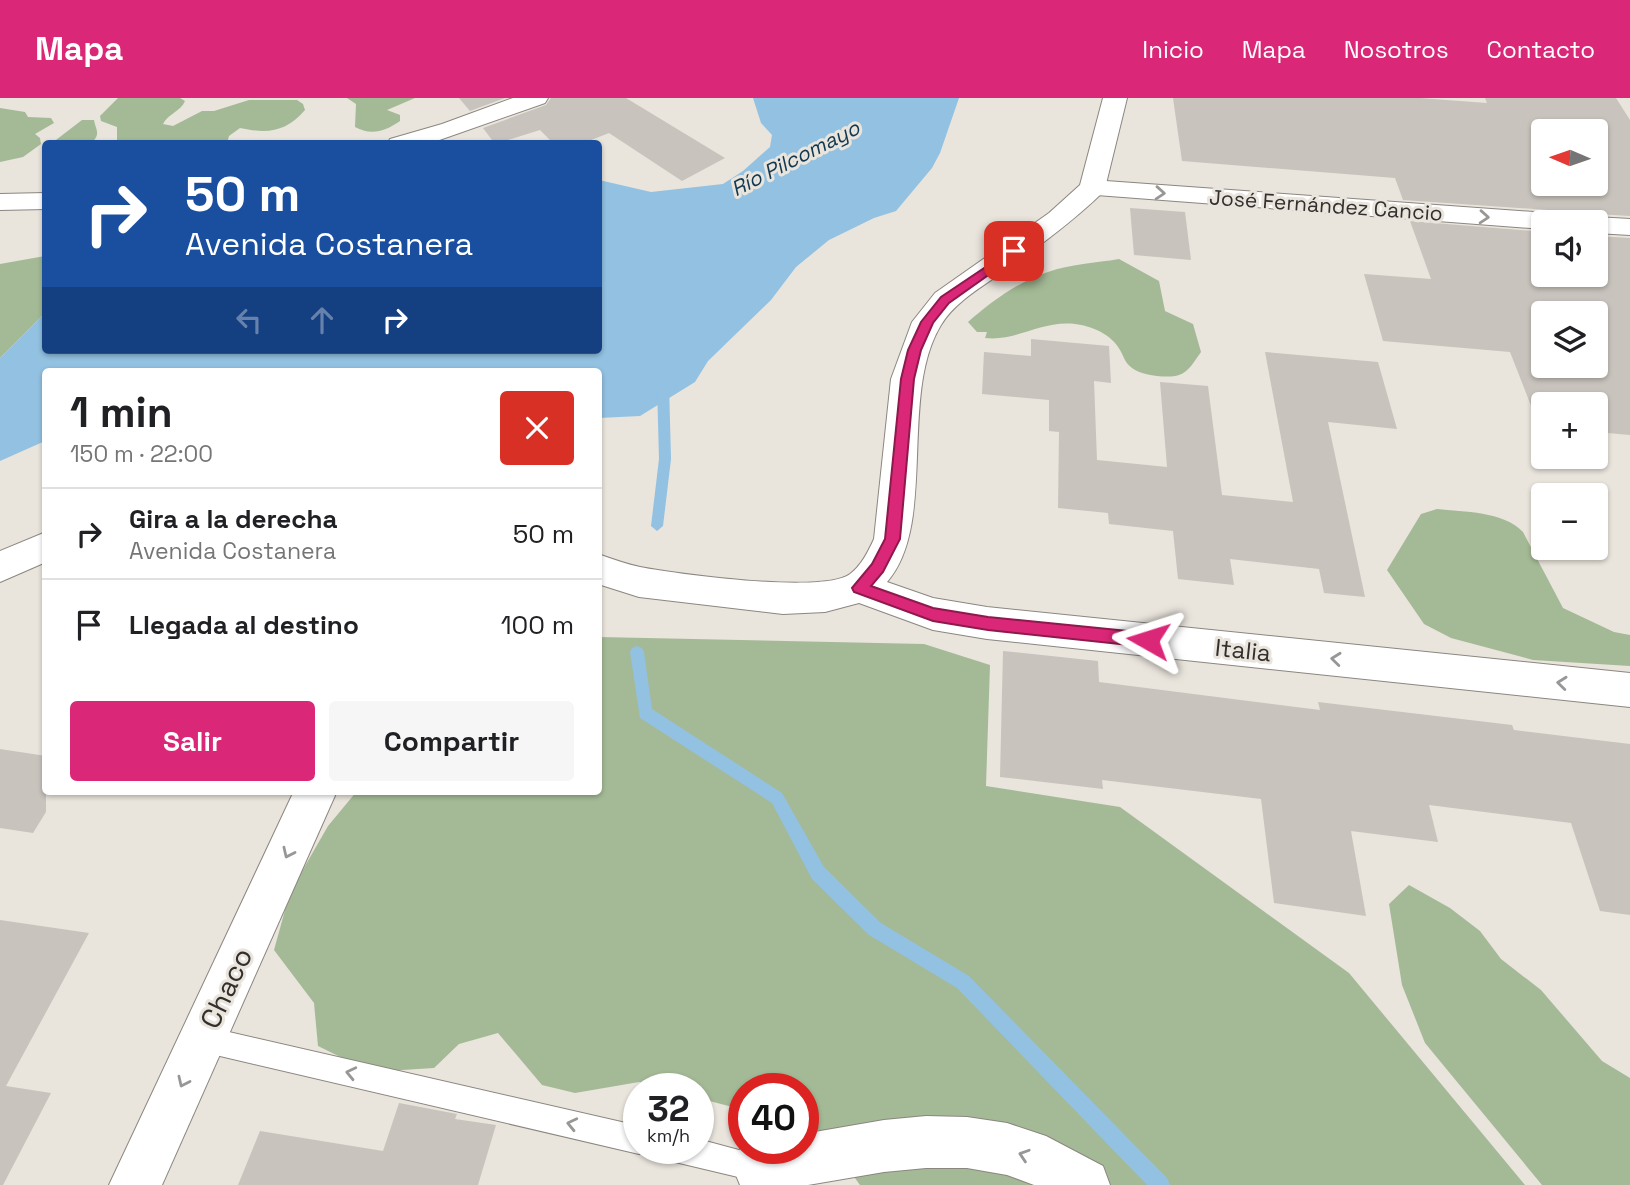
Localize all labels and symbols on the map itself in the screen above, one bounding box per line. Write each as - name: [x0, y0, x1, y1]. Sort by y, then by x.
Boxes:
- water label: Río Pilcomayo: [726, 114, 865, 202]
- north arrow: [1531, 119, 1608, 196]
- street label: José Fernández Cancio: [1208, 183, 1444, 227]
- one-way arrow: [1154, 185, 1165, 200]
- one-way arrow: [1479, 209, 1490, 224]
- pin: [984, 221, 1044, 281]
- position arrow: [1111, 603, 1185, 677]
- street label: Italia: [1213, 632, 1273, 668]
- one-way arrow: [1330, 652, 1342, 667]
- one-way arrow: [1556, 676, 1567, 691]
- one-way arrow: [282, 846, 296, 858]
- street label: Chaco: [192, 942, 260, 1034]
- one-way arrow: [345, 1067, 357, 1081]
- speed limit sign: 40: [728, 1073, 819, 1164]
- one-way arrow: [177, 1075, 191, 1087]
- one-way arrow: [566, 1118, 578, 1133]
- one-way arrow: [1018, 1149, 1030, 1163]

